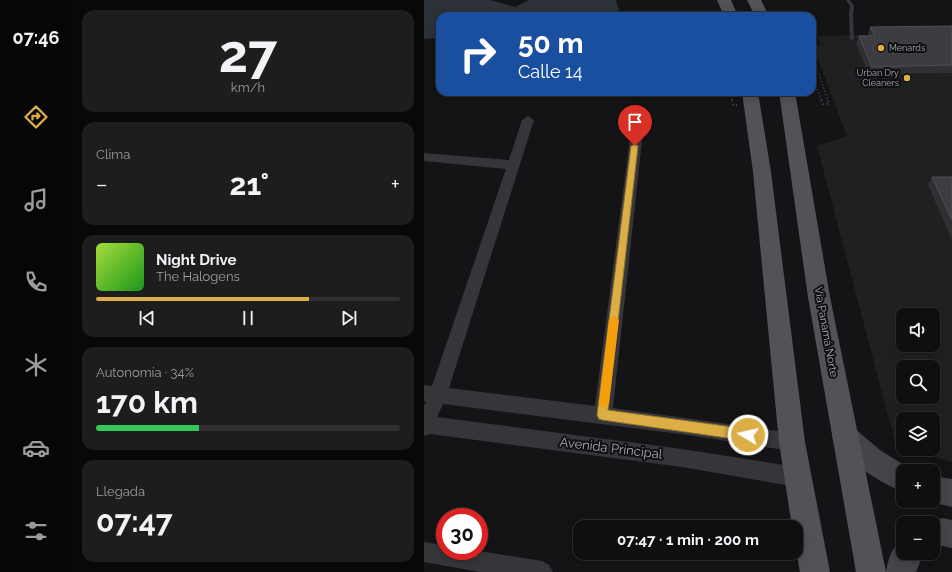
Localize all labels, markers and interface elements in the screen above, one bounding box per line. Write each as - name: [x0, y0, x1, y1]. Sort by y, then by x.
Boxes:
- text: 27: [219, 23, 277, 84]
- text: 07:46: [13, 27, 59, 48]
- text: 50 m: [518, 27, 584, 60]
- icon: right: [452, 28, 504, 80]
- marker: Menards: [876, 43, 886, 53]
- place label: Menards: [889, 43, 926, 53]
- text: Calle 14: [518, 61, 583, 82]
- place label: Urban Dry Cleaners: [857, 68, 900, 88]
- marker: Urban Dry Cleaners: [902, 73, 912, 83]
- text: km/h: [231, 80, 265, 95]
- icon: directions: [22, 103, 50, 131]
- pin: [618, 105, 652, 146]
- icon: arrive: [624, 111, 646, 133]
- text: Clima: [96, 147, 130, 162]
- text: 21°: [230, 167, 269, 202]
- text: −: [96, 171, 108, 197]
- text: +: [391, 171, 400, 197]
- icon: music: [22, 186, 50, 214]
- text: Night Drive: [156, 251, 236, 269]
- icon: phone: [22, 268, 50, 296]
- text: The Halogens: [156, 269, 240, 284]
- street label: Vía Panamá Norte: [812, 286, 840, 379]
- icon: previous: [136, 307, 158, 329]
- icon: pause: [237, 307, 259, 329]
- icon: next: [338, 307, 360, 329]
- map controls: [896, 308, 940, 560]
- button: sound: [896, 308, 940, 352]
- icon: climate: [22, 351, 50, 379]
- button: search: [896, 360, 940, 404]
- text: Autonomía · 34%: [96, 365, 194, 380]
- text: 170 km: [96, 385, 198, 420]
- button: layers: [896, 412, 940, 456]
- position arrow: [727, 414, 769, 456]
- icon: car: [22, 434, 50, 462]
- street label: Avenida Principal: [559, 434, 664, 462]
- button: +: [896, 464, 940, 508]
- text: Llegada: [96, 484, 145, 499]
- text: 07:47: [96, 504, 173, 539]
- speed limit sign: 30: [436, 508, 488, 560]
- button: −: [896, 516, 940, 560]
- icon: filters: [22, 517, 50, 545]
- text: 07:47 · 1 min · 200 m: [617, 531, 759, 549]

